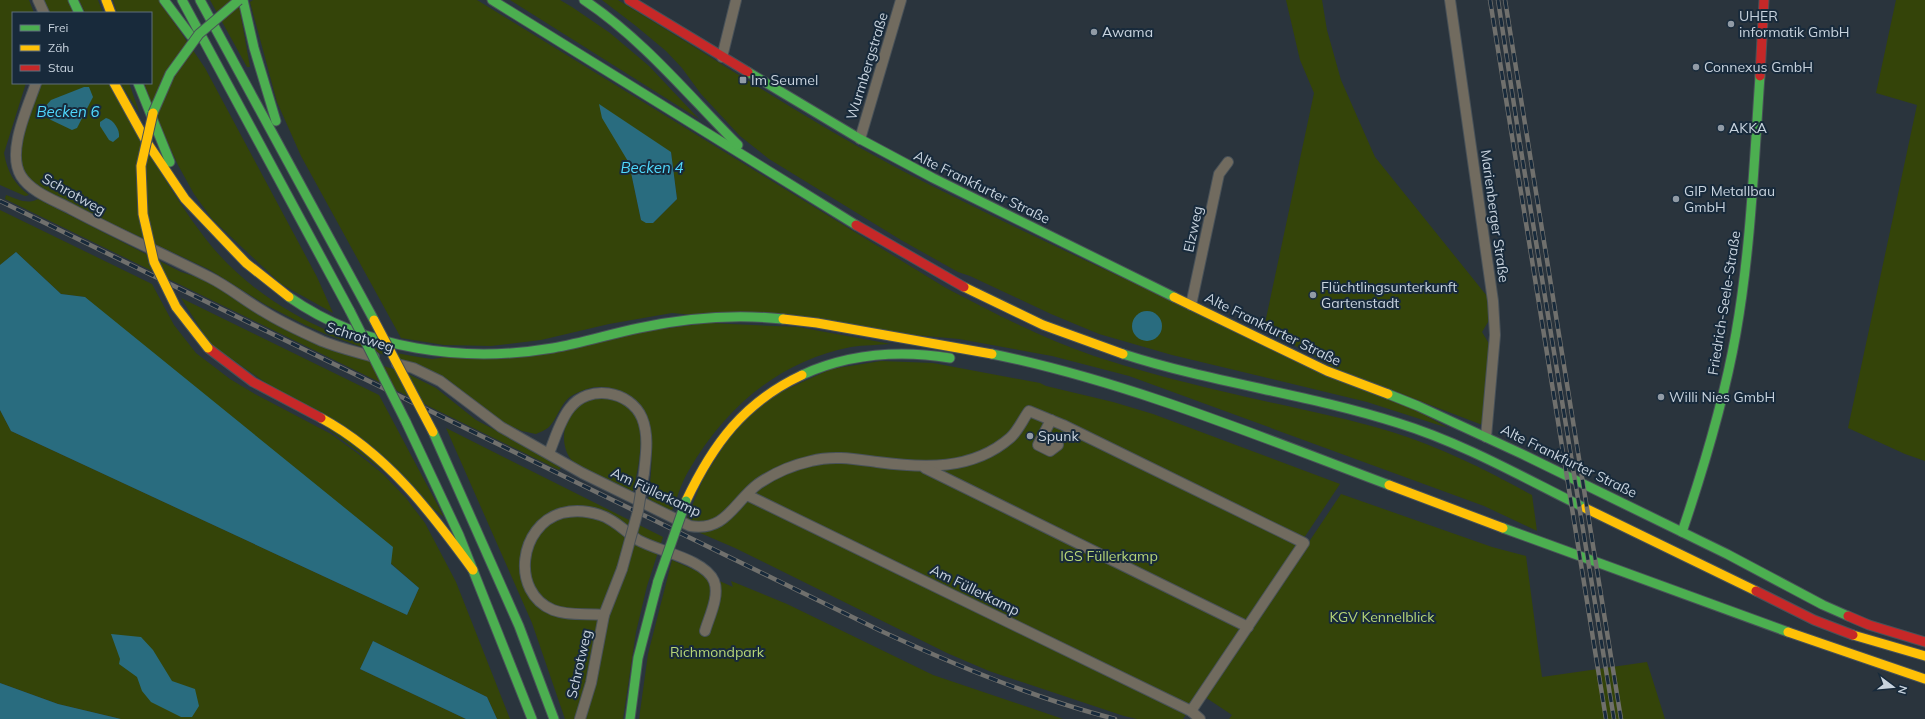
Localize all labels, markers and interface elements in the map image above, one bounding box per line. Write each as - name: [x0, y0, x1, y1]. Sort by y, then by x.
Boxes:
- place label: UHER informatik GmbH: [1739, 7, 1850, 41]
- street label: Wurmbergstraße: [842, 10, 892, 122]
- legend: [12, 12, 152, 84]
- marker: UHER informatik GmbH: [1726, 19, 1736, 29]
- text: Frei: [48, 20, 68, 35]
- place label: Awama: [1102, 23, 1153, 41]
- marker: Awama: [1089, 27, 1099, 37]
- text: Zäh: [48, 40, 69, 55]
- place label: Connexus GmbH: [1704, 58, 1813, 76]
- text: Stau: [48, 60, 74, 75]
- marker: Connexus GmbH: [1691, 62, 1701, 72]
- place label: Im Seumel: [751, 71, 818, 89]
- marker: Im Seumel: [738, 75, 748, 85]
- water label: Becken 6: [36, 102, 101, 121]
- place label: AKKA: [1729, 119, 1768, 137]
- marker: AKKA: [1716, 123, 1726, 133]
- street label: Alte Frankfurter Straße: [911, 146, 1053, 228]
- street label: Marienberger Straße: [1477, 148, 1513, 284]
- water label: Becken 4: [620, 158, 684, 177]
- street label: Schrotweg: [39, 169, 109, 219]
- place label: GIP Metallbau GmbH: [1684, 182, 1775, 216]
- marker: GIP Metallbau GmbH: [1671, 194, 1681, 204]
- street label: Elzweg: [1179, 204, 1207, 254]
- street label: Friedrich-Seele-Straße: [1704, 230, 1744, 376]
- place label: Flüchtlingsunterkunft Gartenstadt: [1321, 278, 1457, 312]
- street label: Alte Frankfurter Straße: [1202, 288, 1344, 370]
- marker: Flüchtlingsunterkunft Gartenstadt: [1308, 290, 1318, 300]
- street label: Schrotweg: [324, 318, 396, 356]
- place label: Willi Nies GmbH: [1669, 388, 1775, 406]
- marker: Willi Nies GmbH: [1656, 392, 1666, 402]
- street label: Alte Frankfurter Straße: [1498, 420, 1640, 502]
- place label: Spunk: [1038, 427, 1079, 445]
- marker: Spunk: [1025, 431, 1035, 441]
- street label: Am Füllerkamp: [608, 463, 704, 521]
- park label: IGS Füllerkamp: [1060, 547, 1158, 565]
- street label: Am Füllerkamp: [927, 561, 1023, 619]
- park label: KGV Kennelblick: [1330, 608, 1435, 626]
- street label: Schrotweg: [562, 628, 596, 700]
- park label: Richmondpark: [670, 643, 765, 661]
- north arrow: [1873, 667, 1913, 707]
- text: N: [1895, 684, 1910, 696]

